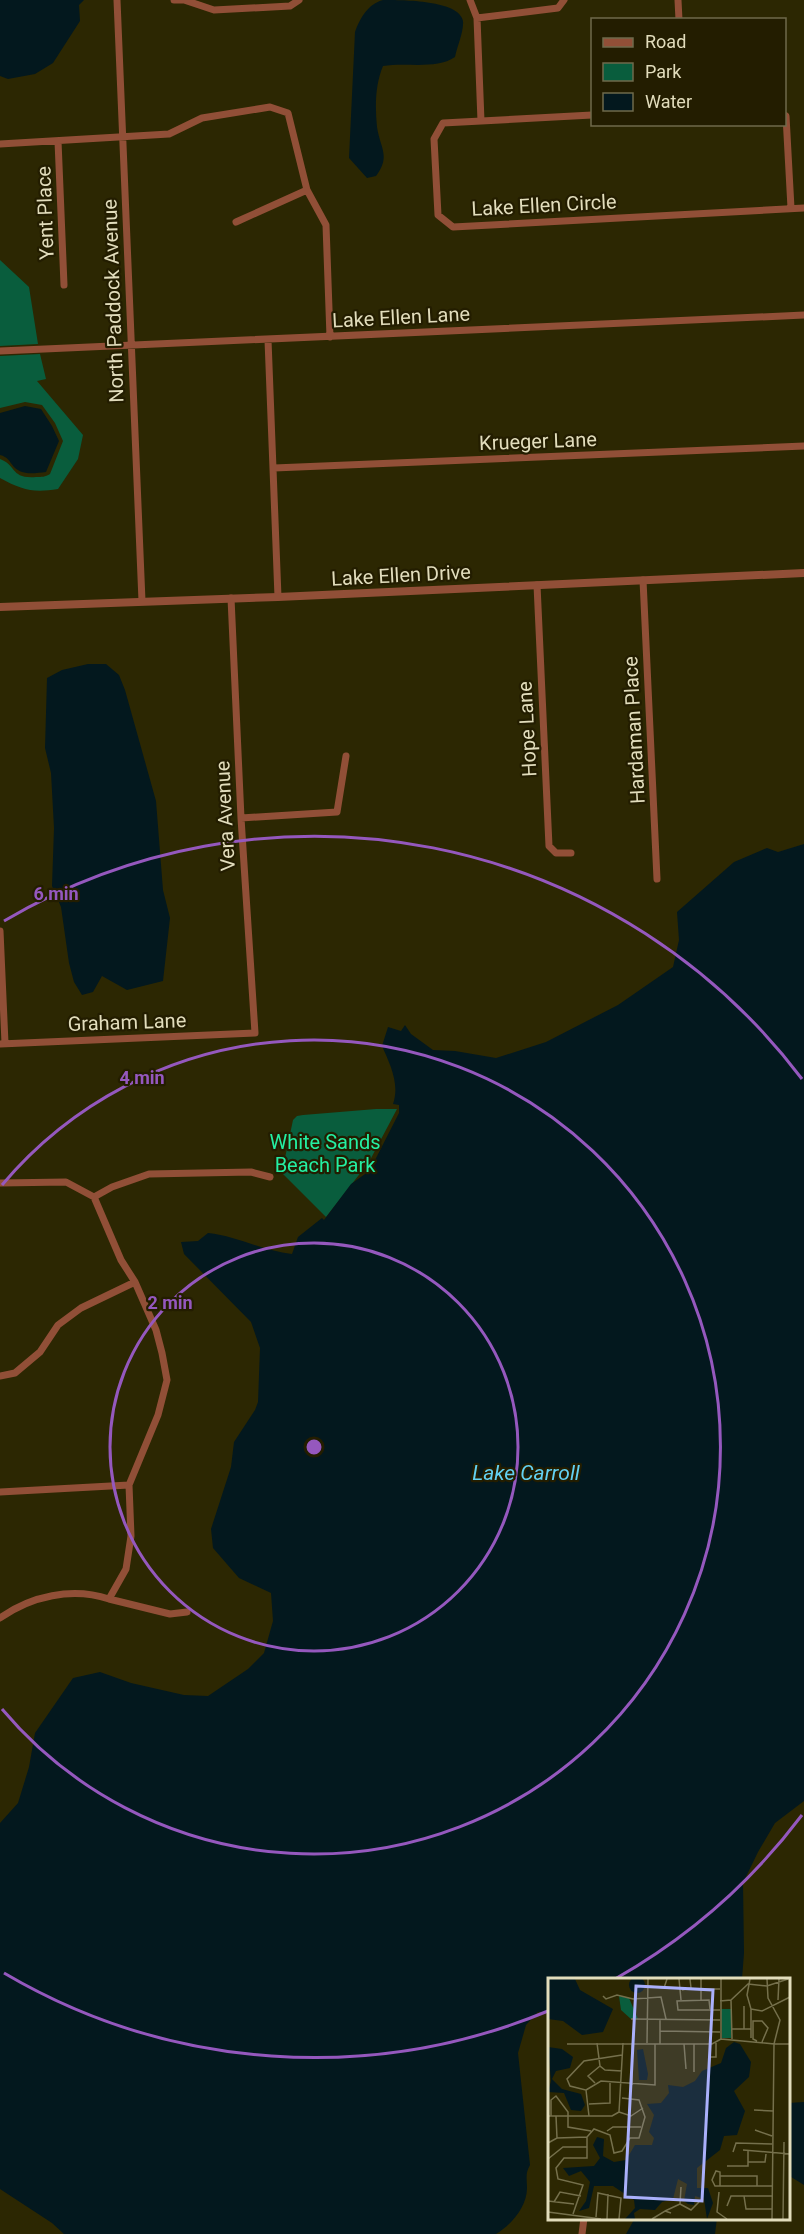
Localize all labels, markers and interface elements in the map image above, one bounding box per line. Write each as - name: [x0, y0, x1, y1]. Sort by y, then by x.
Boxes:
- legend: [591, 18, 786, 126]
- text: Road: [645, 31, 686, 52]
- text: Park: [645, 61, 682, 82]
- text: Water: [645, 91, 692, 112]
- street label: Yent Place: [31, 166, 59, 260]
- street label: Lake Ellen Circle: [471, 189, 617, 221]
- street label: North Paddock Avenue: [97, 199, 129, 403]
- street label: Lake Ellen Lane: [331, 301, 471, 333]
- street label: Krueger Lane: [479, 427, 597, 455]
- street label: Lake Ellen Drive: [331, 559, 471, 591]
- street label: Hardaman Place: [618, 656, 650, 804]
- street label: Hope Lane: [513, 681, 541, 777]
- street label: Vera Avenue: [210, 760, 240, 872]
- text: 6 min: [33, 883, 79, 904]
- street label: Graham Lane: [67, 1008, 187, 1036]
- text: 4 min: [119, 1067, 165, 1088]
- park label: White Sands Beach Park: [269, 1130, 381, 1177]
- text: 2 min: [147, 1292, 193, 1313]
- centre of rings: [304, 1437, 324, 1457]
- water label: Lake Carroll: [472, 1461, 581, 1485]
- inset map: [548, 1978, 789, 2219]

